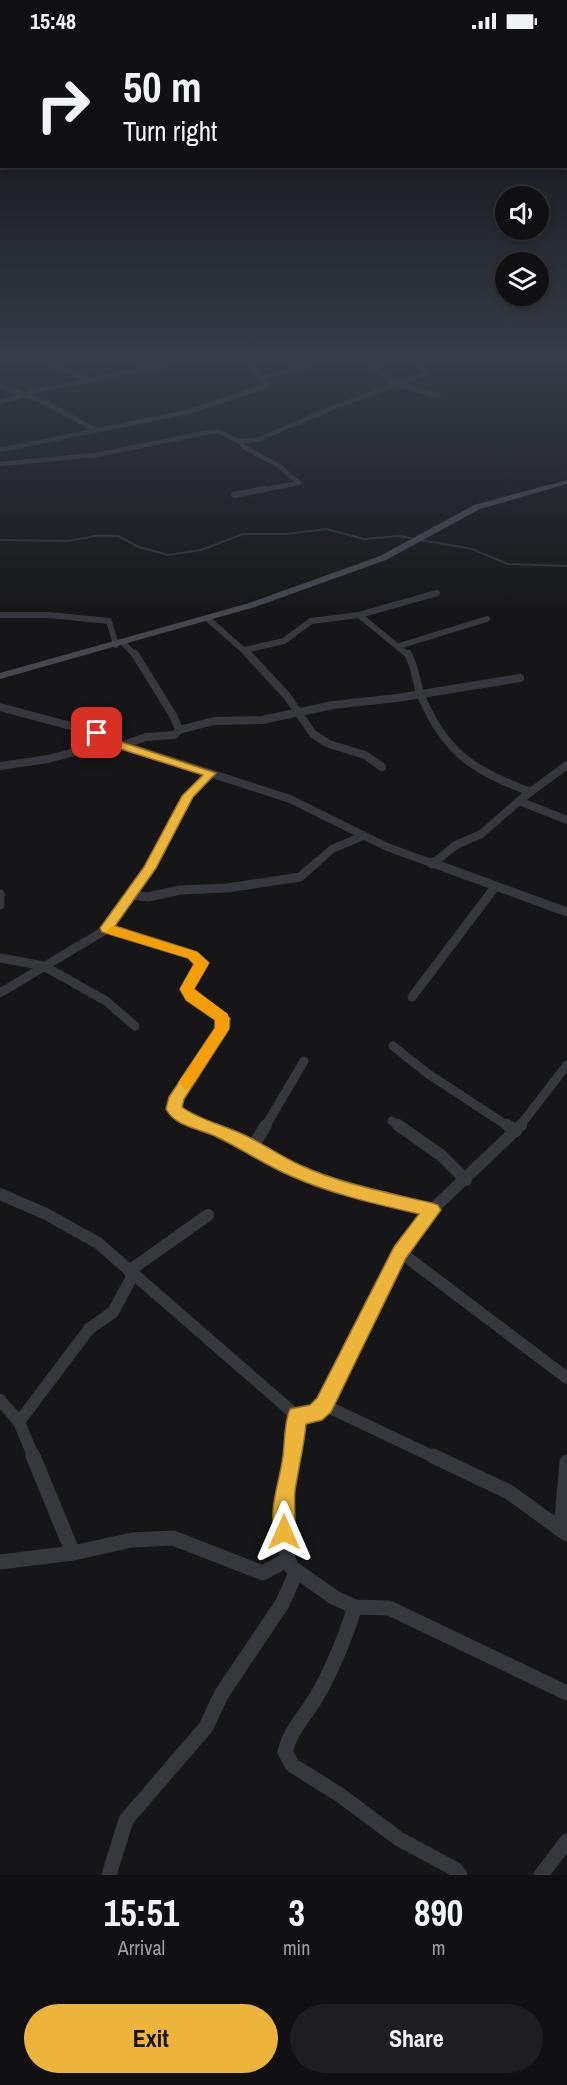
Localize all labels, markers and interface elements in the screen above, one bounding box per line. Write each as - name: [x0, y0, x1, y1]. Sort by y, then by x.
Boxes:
- text: 15:48: [30, 6, 76, 36]
- text: 50 m: [123, 59, 202, 115]
- icon: right: [24, 66, 102, 144]
- text: Turn right: [123, 113, 217, 149]
- map controls: [495, 186, 549, 306]
- button: sound: [495, 186, 549, 240]
- button: layers: [495, 252, 549, 306]
- pin: [71, 707, 122, 758]
- icon: arrive: [80, 716, 113, 749]
- position arrow: [252, 1500, 316, 1564]
- text: 15:51: [104, 1889, 179, 1937]
- text: 3: [288, 1889, 305, 1937]
- text: 890: [414, 1889, 463, 1937]
- text: Arrival: [118, 1934, 165, 1961]
- text: min: [283, 1934, 310, 1961]
- text: m: [432, 1934, 445, 1961]
- button: Exit: [24, 2004, 278, 2073]
- button: Share: [290, 2004, 543, 2073]

